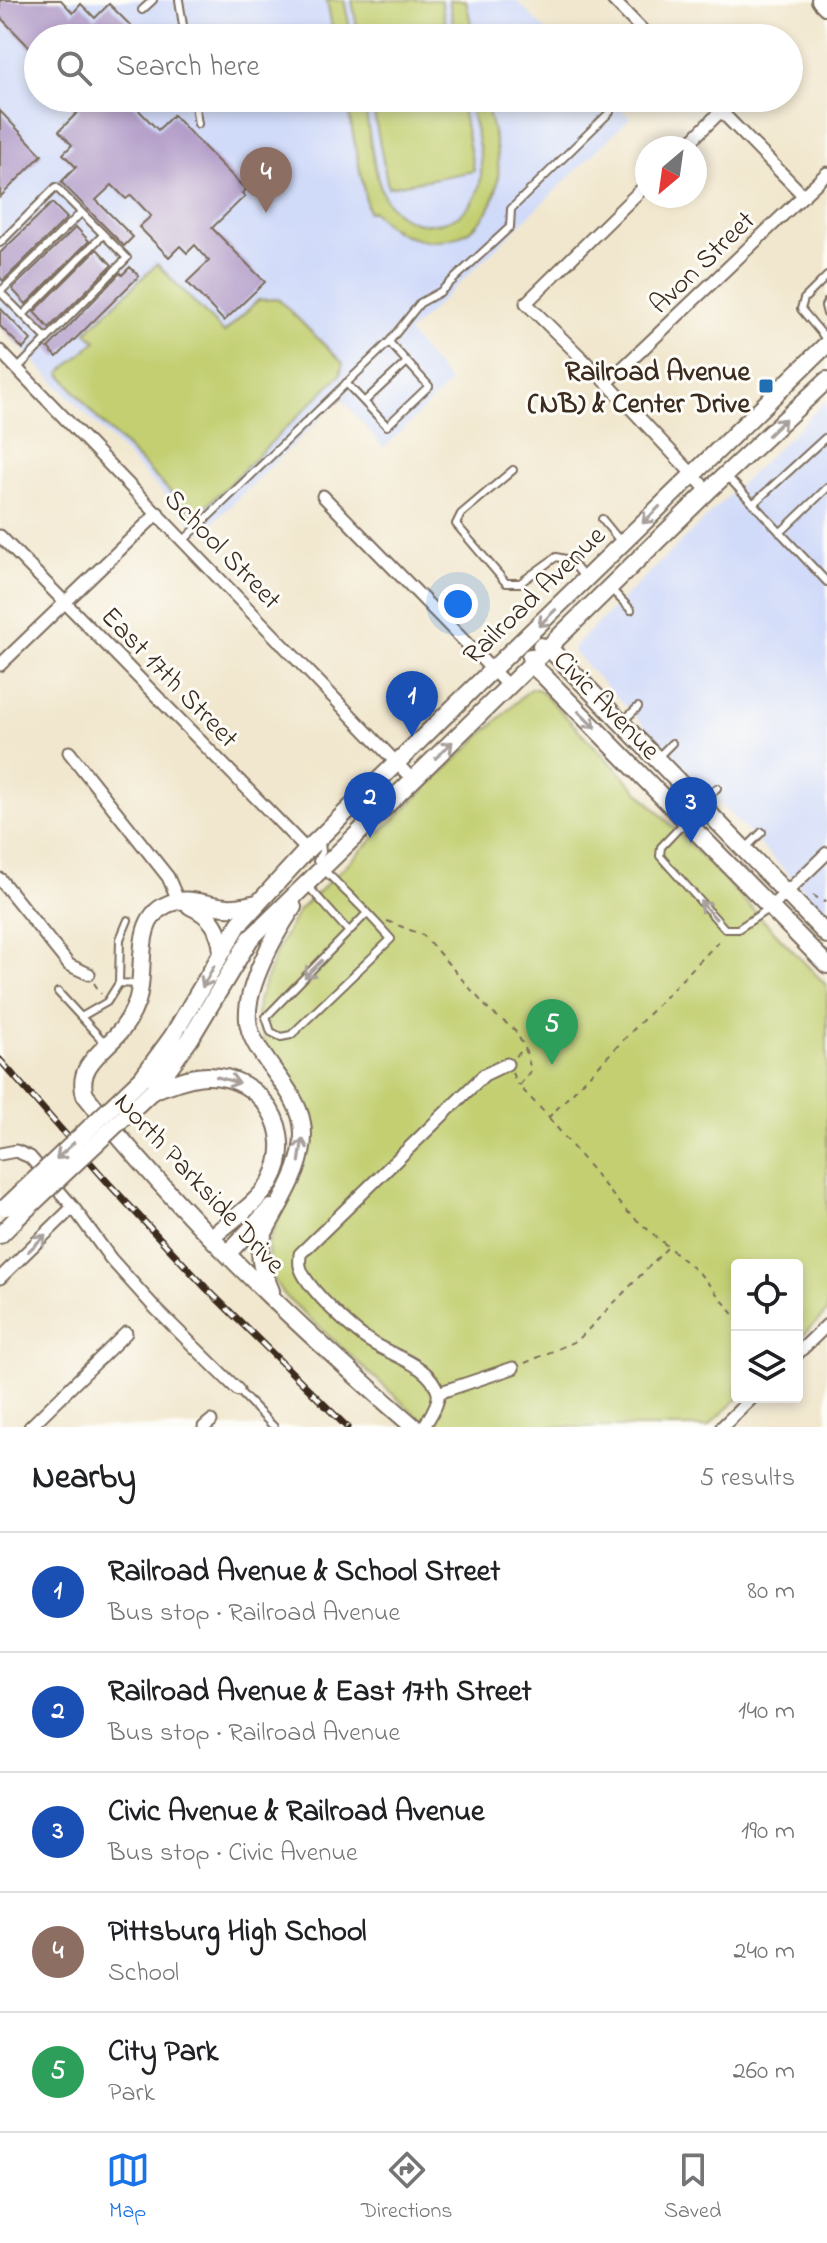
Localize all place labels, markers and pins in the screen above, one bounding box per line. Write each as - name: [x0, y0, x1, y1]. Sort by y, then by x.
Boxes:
- pin: 4: [240, 147, 292, 213]
- place label: Railroad Avenue (NB) & Center Drive: [528, 353, 751, 426]
- marker: Railroad Avenue (NB) & Center Drive: [757, 377, 775, 395]
- pin: 1: [386, 671, 438, 737]
- pin: 2: [344, 772, 396, 838]
- pin: 3: [665, 777, 717, 843]
- pin: 5: [526, 999, 578, 1065]

